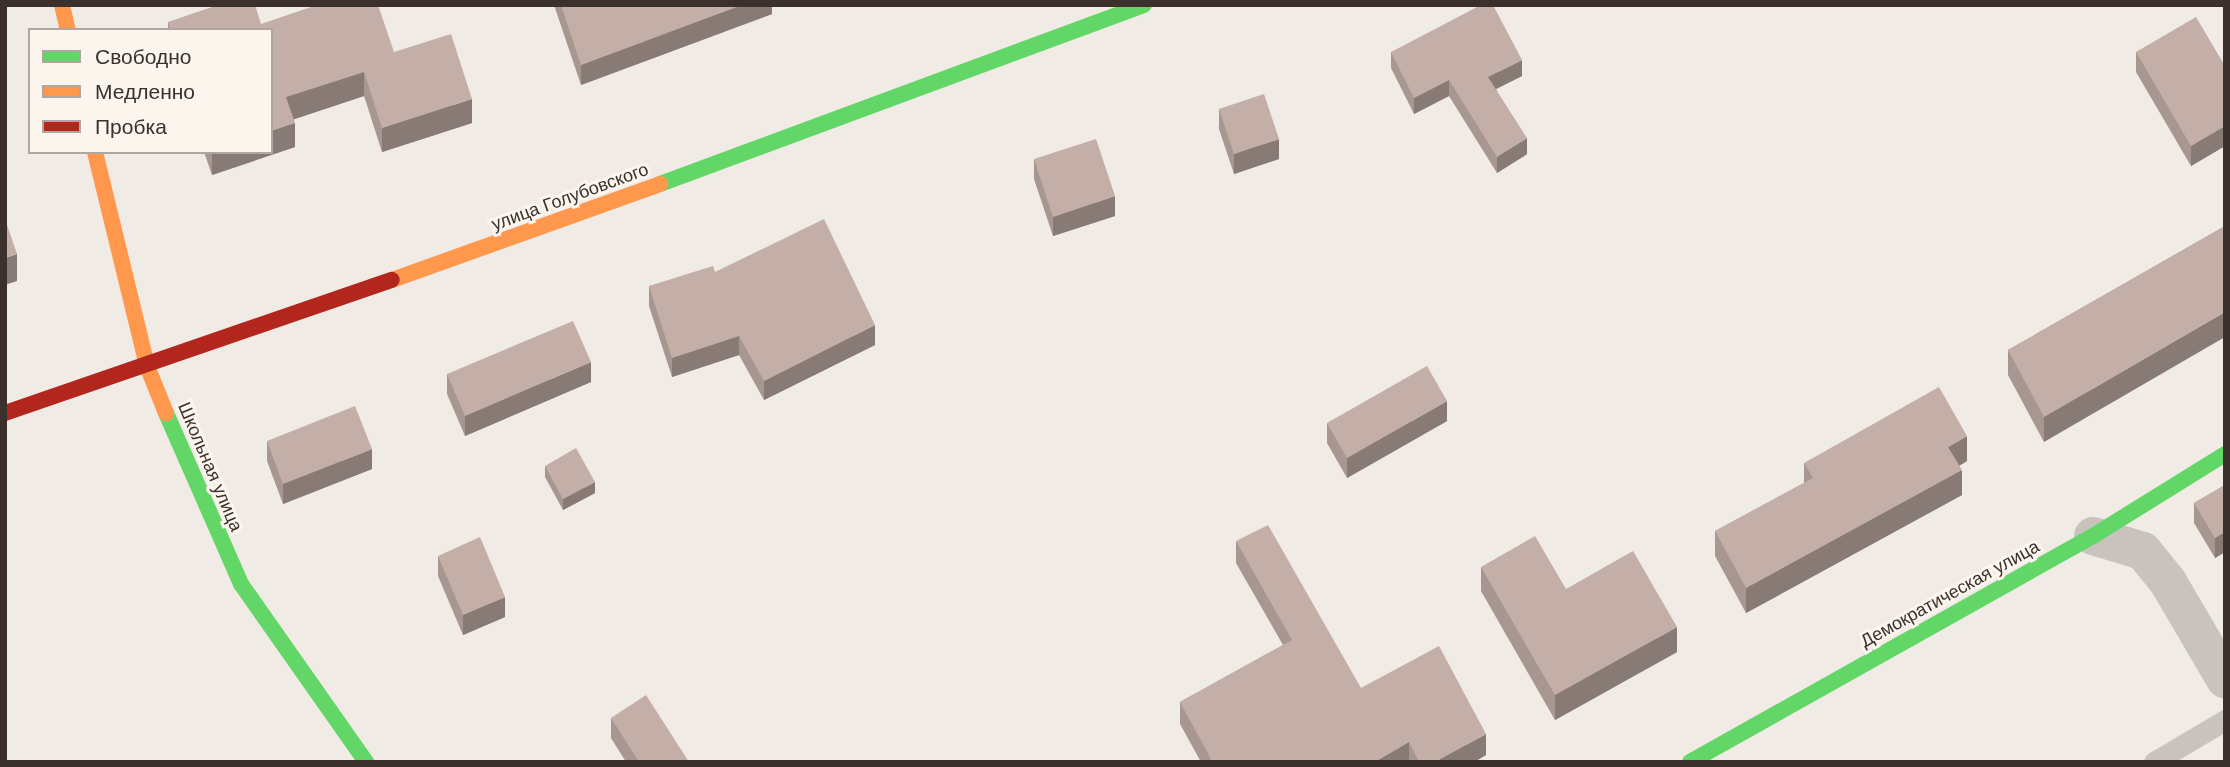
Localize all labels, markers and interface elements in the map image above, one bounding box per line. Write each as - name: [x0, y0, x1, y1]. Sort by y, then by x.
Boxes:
- legend: [28, 28, 273, 154]
- text: Свободно: [95, 45, 192, 68]
- text: Медленно: [95, 80, 195, 103]
- text: Пробка: [95, 115, 167, 138]
- street label: улица Голубовского: [489, 159, 651, 235]
- street label: Школьная улица: [173, 399, 247, 535]
- street label: Демократическая улица: [1857, 536, 2043, 652]

